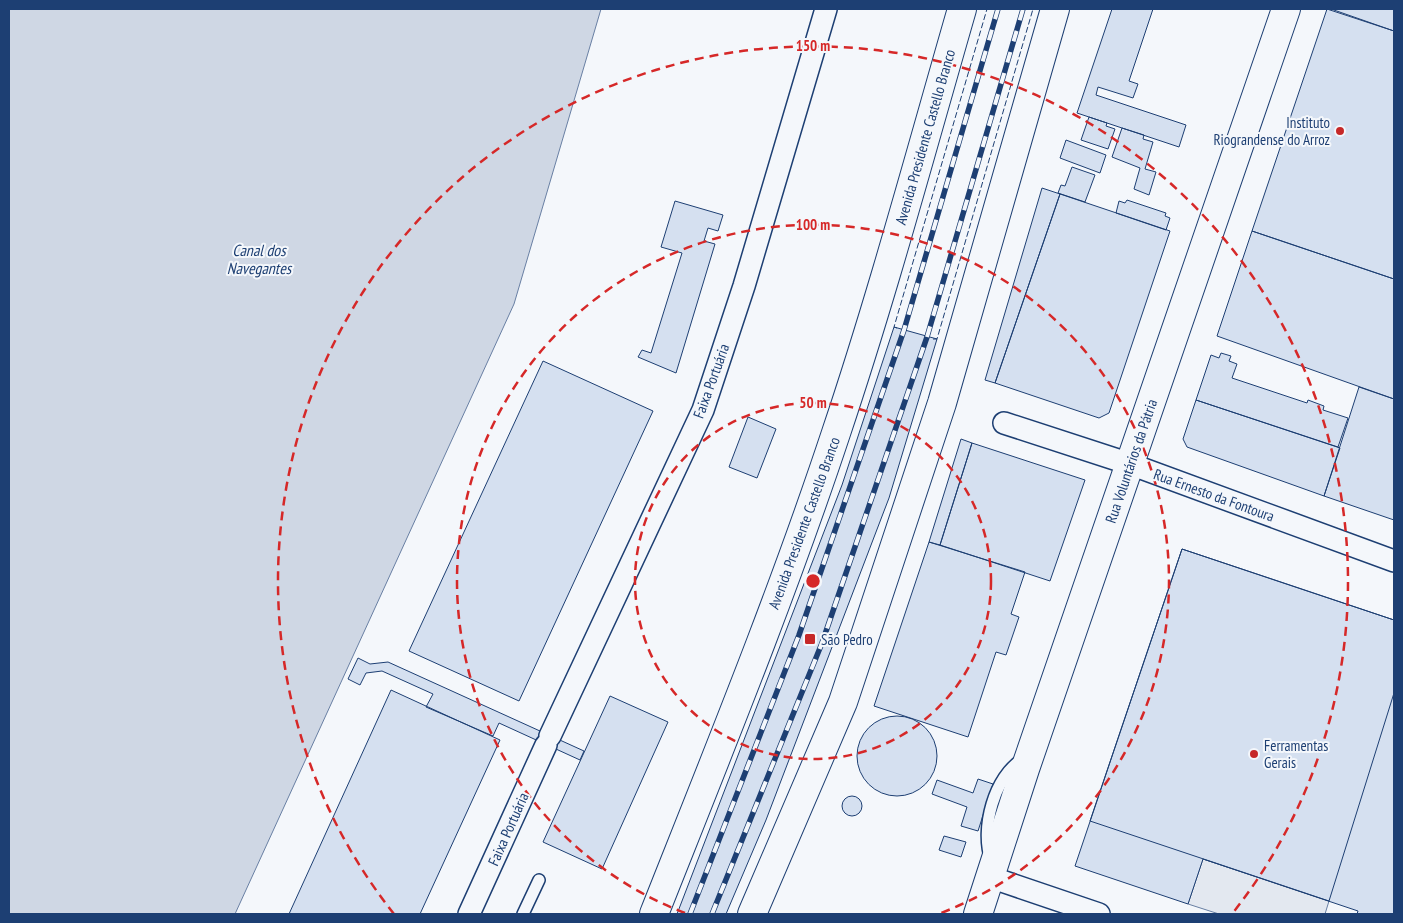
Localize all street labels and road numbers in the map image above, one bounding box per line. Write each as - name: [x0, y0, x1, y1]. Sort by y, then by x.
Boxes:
- street label: Avenida Presidente Castello Branco: [891, 47, 959, 227]
- street label: Faixa Portuária: [689, 341, 733, 421]
- street label: Rua Voluntários da Pátria: [1101, 396, 1161, 526]
- street label: Avenida Presidente Castello Branco: [764, 434, 844, 612]
- street label: Rua Ernesto da Fontoura: [1151, 464, 1277, 526]
- street label: Faixa Portuária: [483, 789, 533, 869]

